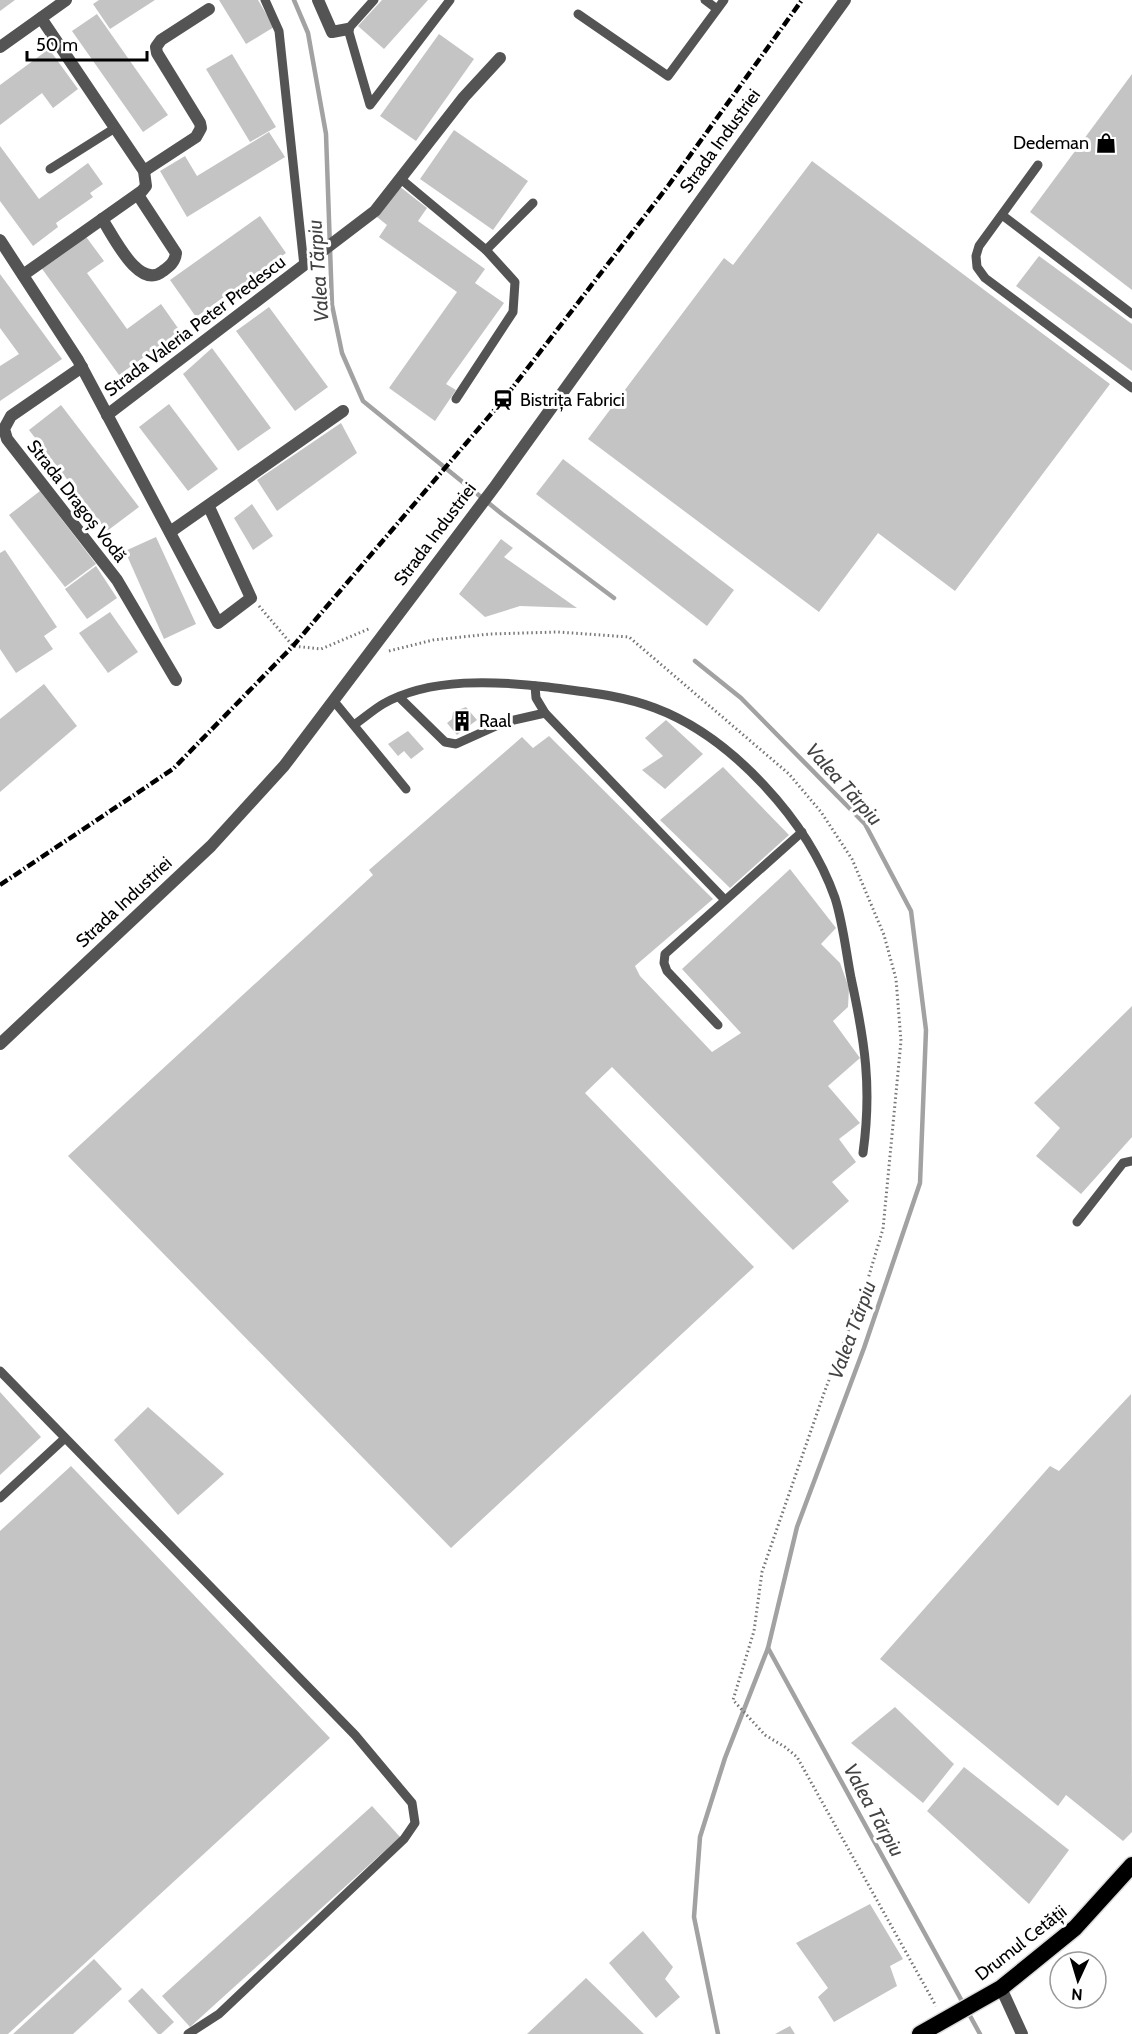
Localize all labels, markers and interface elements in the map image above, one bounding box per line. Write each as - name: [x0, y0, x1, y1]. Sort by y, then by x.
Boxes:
- scale bar: [27, 24, 147, 62]
- text: 50 m: [36, 34, 78, 56]
- street label: Strada Industriei: [675, 85, 765, 197]
- shop icon: Dedeman: [1094, 131, 1118, 155]
- place label: Dedeman: [1013, 132, 1089, 154]
- water label: Valea Tărpiu: [302, 219, 334, 323]
- street label: Strada Valeria Peter Predescu: [100, 251, 290, 401]
- station icon: Bistrița Fabrici: [491, 388, 515, 412]
- place label: Bistrița Fabrici: [520, 389, 625, 412]
- street label: Strada Dragoș Vodă: [22, 435, 132, 567]
- street label: Strada Industriei: [389, 478, 481, 590]
- building icon: Raal: [450, 709, 474, 733]
- place label: Raal: [479, 710, 512, 732]
- water label: Valea Tărpiu: [801, 738, 887, 830]
- street label: Strada Industriei: [71, 852, 177, 952]
- water label: Valea Tărpiu: [823, 1278, 881, 1382]
- water label: Valea Tărpiu: [839, 1759, 909, 1861]
- street label: Drumul Cetății: [971, 1900, 1072, 1986]
- north arrow: [1048, 1950, 1108, 2010]
- text: N: [1071, 1985, 1083, 2004]

